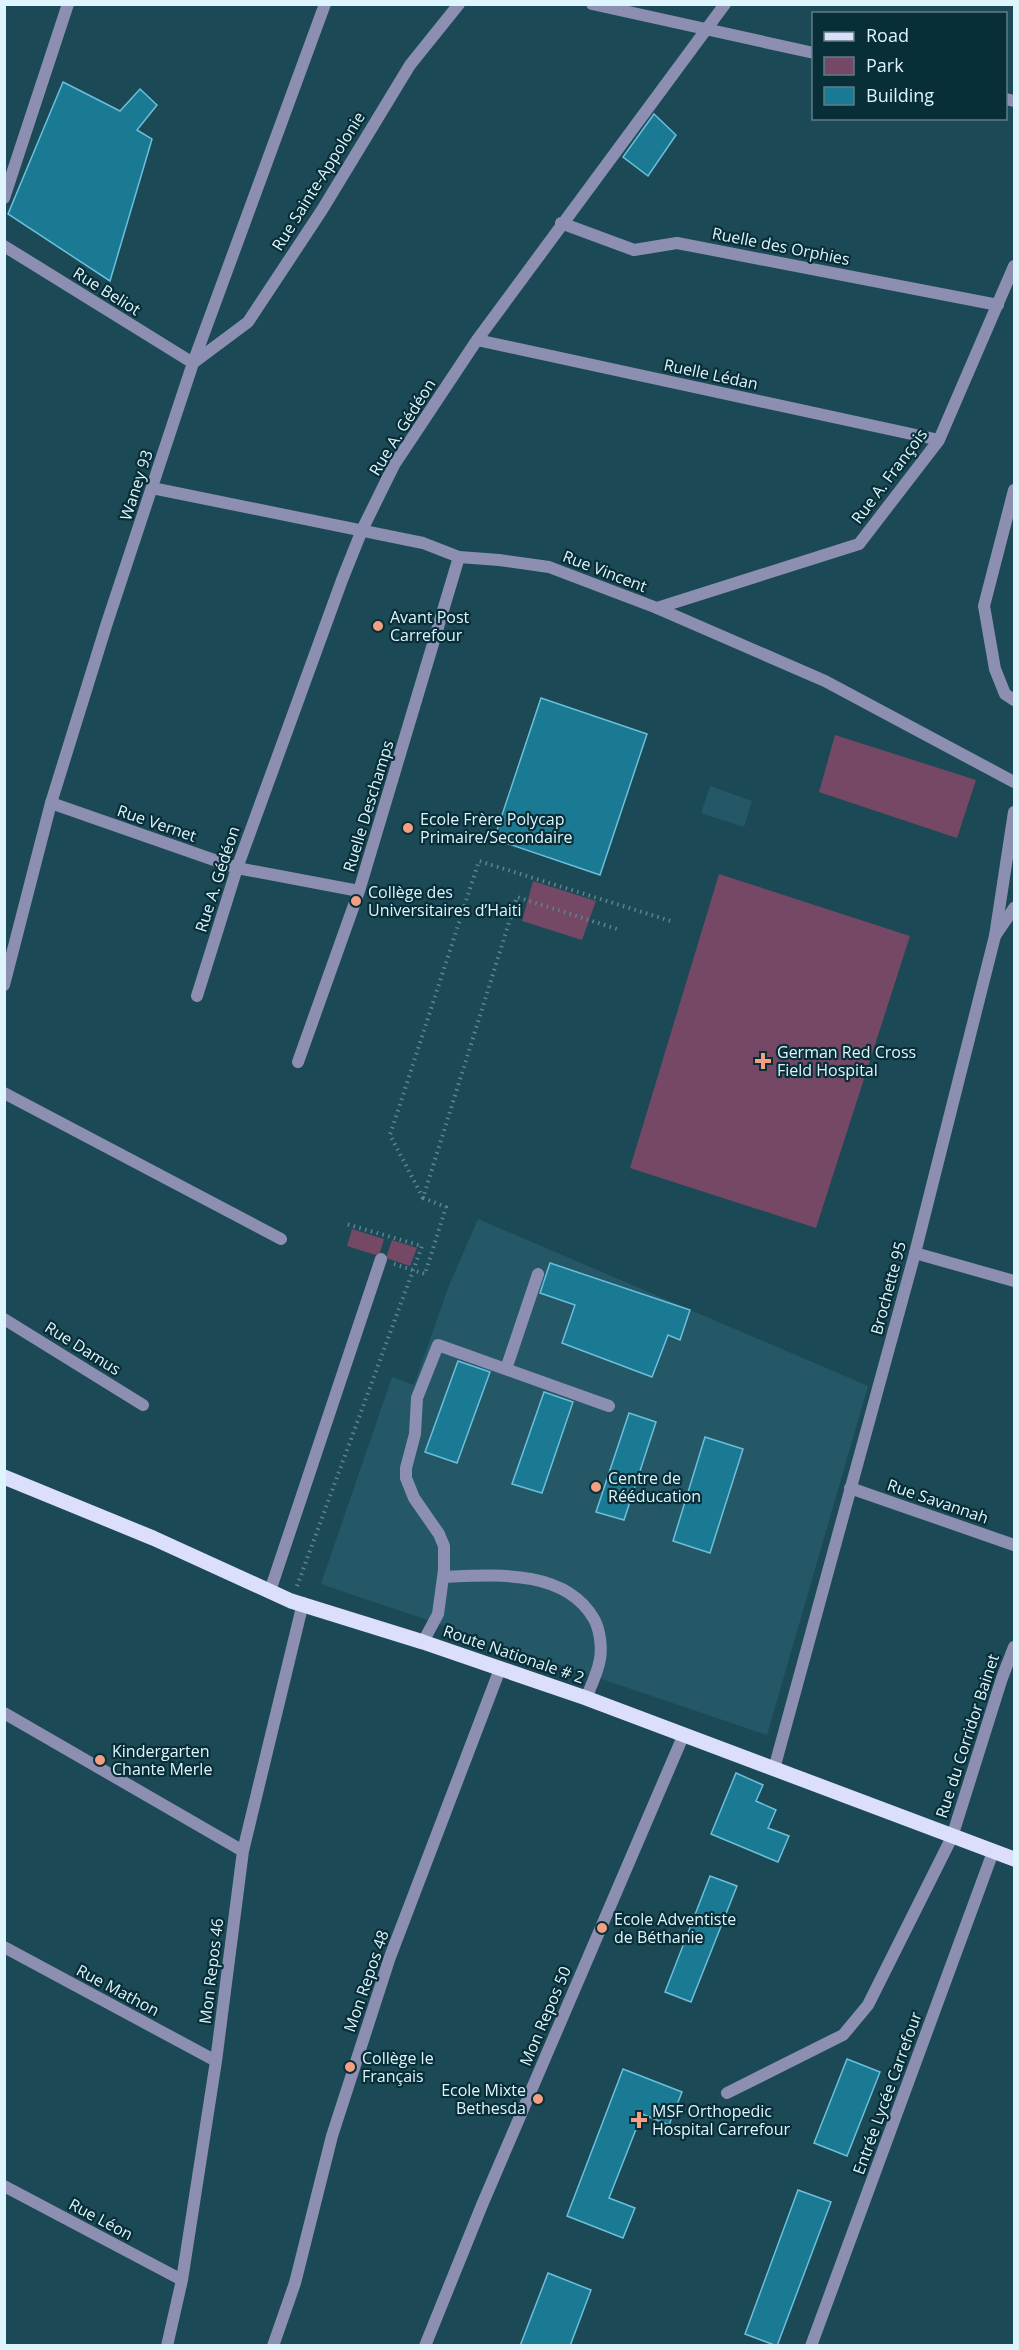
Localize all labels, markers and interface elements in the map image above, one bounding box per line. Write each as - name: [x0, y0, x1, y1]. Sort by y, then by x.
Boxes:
- legend: [812, 12, 1007, 120]
- text: Road: [866, 23, 909, 47]
- text: Park: [866, 53, 904, 77]
- text: Building: [866, 83, 934, 107]
- street label: Rue Sainte-Appolonie: [266, 107, 370, 255]
- street label: Ruelle des Orphies: [710, 222, 852, 270]
- street label: Rue Beliot: [69, 262, 145, 321]
- street label: Ruelle Lédan: [662, 353, 760, 395]
- street label: Rue A. Gédéon: [363, 374, 441, 480]
- street label: Rue A. François: [846, 424, 932, 528]
- street label: Waney 93: [114, 447, 158, 523]
- street label: Rue Vincent: [560, 545, 650, 597]
- place label: Avant Post Carrefour: [390, 606, 470, 646]
- marker: Avant Post Carrefour: [371, 619, 385, 633]
- street label: Ruelle Deschamps: [337, 737, 399, 875]
- street label: Rue Vernet: [114, 799, 200, 847]
- place label: Ecole Frère Polycap Primaire/Secondaire: [420, 808, 572, 848]
- marker: Ecole Frère Polycap Primaire/Secondaire: [401, 821, 415, 835]
- street label: Rue A. Gédéon: [190, 823, 244, 935]
- place label: Collège des Universitaires d’Haiti: [368, 881, 522, 921]
- marker: Collège des Universitaires d’Haiti: [349, 894, 363, 908]
- place label: German Red Cross Field Hospital: [777, 1041, 916, 1081]
- marker: German Red Cross Field Hospital: [754, 1052, 772, 1070]
- street label: Brochette 95: [865, 1239, 911, 1337]
- street label: Rue Damus: [41, 1316, 125, 1380]
- place label: Centre de Rééducation: [608, 1467, 701, 1507]
- street label: Rue Savannah: [884, 1473, 992, 1529]
- marker: Centre de Rééducation: [589, 1480, 603, 1494]
- street label: Route Nationale # 2: [440, 1620, 588, 1688]
- street label: Rue du Corridor Bainet: [930, 1651, 1004, 1821]
- place label: Kindergarten Chante Merle: [112, 1740, 212, 1780]
- marker: Kindergarten Chante Merle: [93, 1753, 107, 1767]
- place label: Ecole Adventiste de Béthanie: [614, 1908, 736, 1948]
- street label: Mon Repos 46: [194, 1917, 228, 2025]
- marker: Ecole Adventiste de Béthanie: [595, 1921, 609, 1935]
- street label: Mon Repos 48: [338, 1927, 394, 2035]
- street label: Rue Mathon: [73, 1959, 163, 2021]
- street label: Mon Repos 50: [514, 1963, 576, 2069]
- street label: Entrée Lycée Carrefour: [847, 2008, 927, 2177]
- place label: Collège le Français: [362, 2047, 434, 2087]
- marker: Collège le Français: [343, 2060, 357, 2074]
- place label: Ecole Mixte Bethesda: [441, 2079, 526, 2119]
- marker: Ecole Mixte Bethesda: [531, 2092, 545, 2106]
- place label: MSF Orthopedic Hospital Carrefour: [652, 2100, 791, 2140]
- marker: MSF Orthopedic Hospital Carrefour: [630, 2111, 648, 2129]
- street label: Rue Léon: [65, 2193, 137, 2245]

